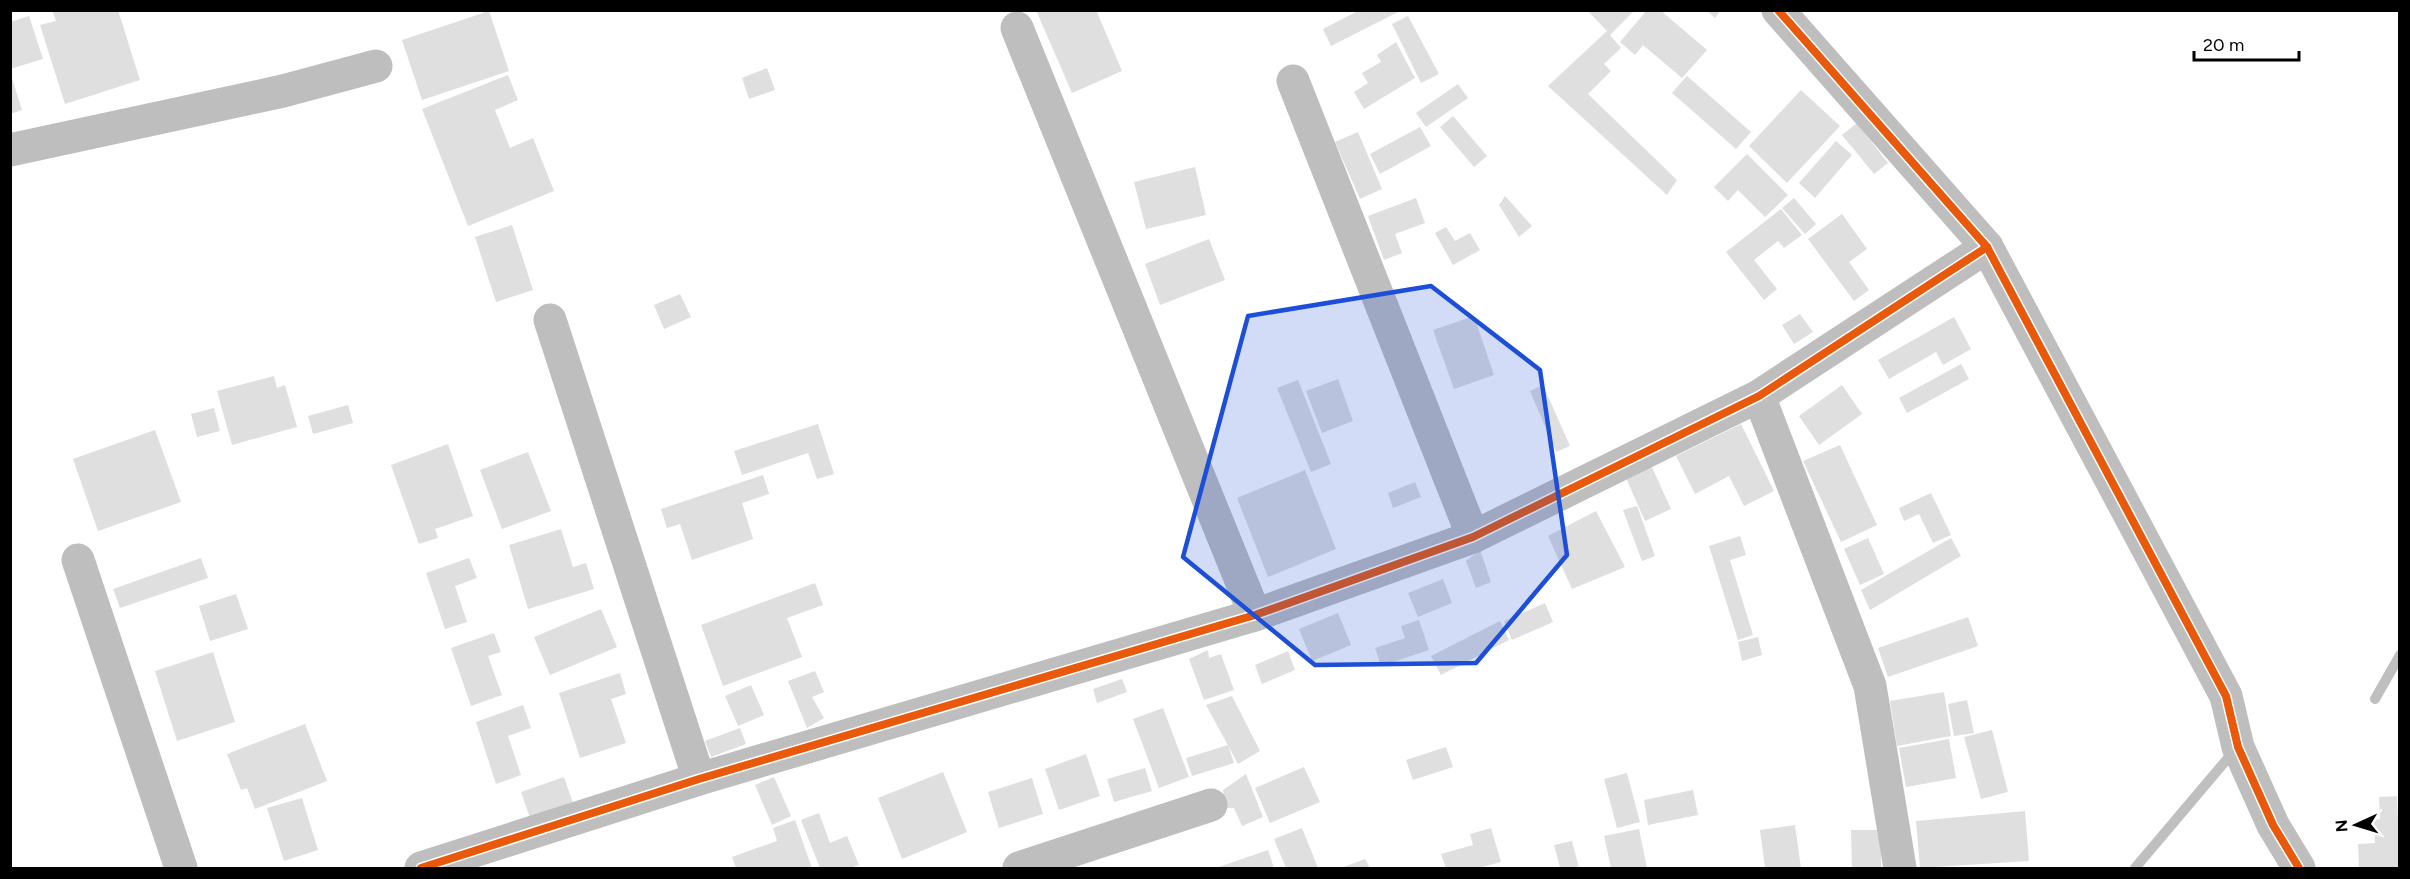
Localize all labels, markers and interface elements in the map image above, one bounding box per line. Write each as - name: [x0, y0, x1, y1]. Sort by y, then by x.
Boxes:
- scale bar: [2194, 24, 2299, 62]
- text: 20 m: [2203, 34, 2244, 56]
- north arrow: [2326, 795, 2386, 855]
- text: N: [2332, 819, 2351, 833]

